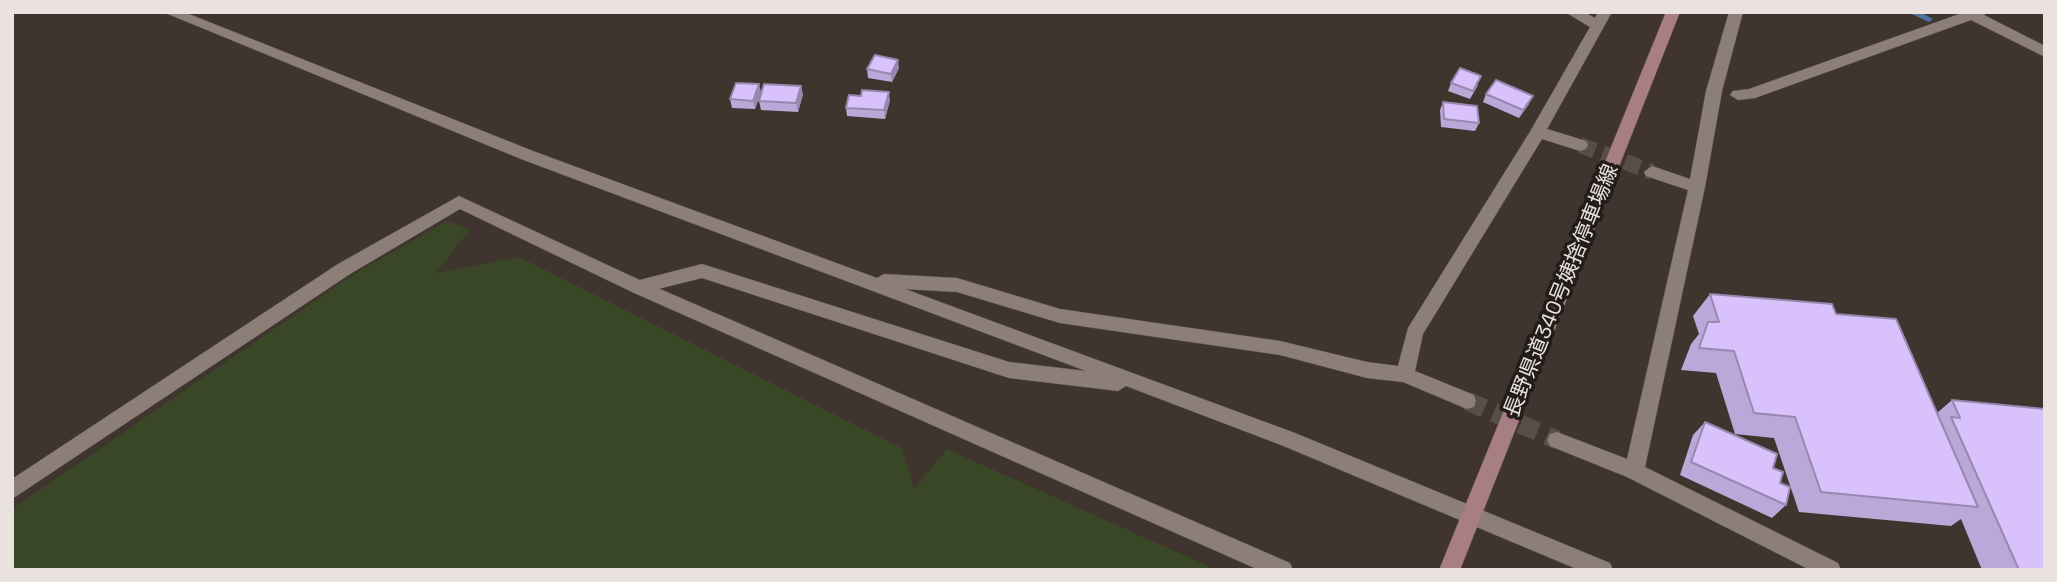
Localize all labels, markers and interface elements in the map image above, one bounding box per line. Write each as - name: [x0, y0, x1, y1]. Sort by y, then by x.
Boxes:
- street label: 長野県道340号姨捨停車場線: [1500, 161, 1624, 421]

